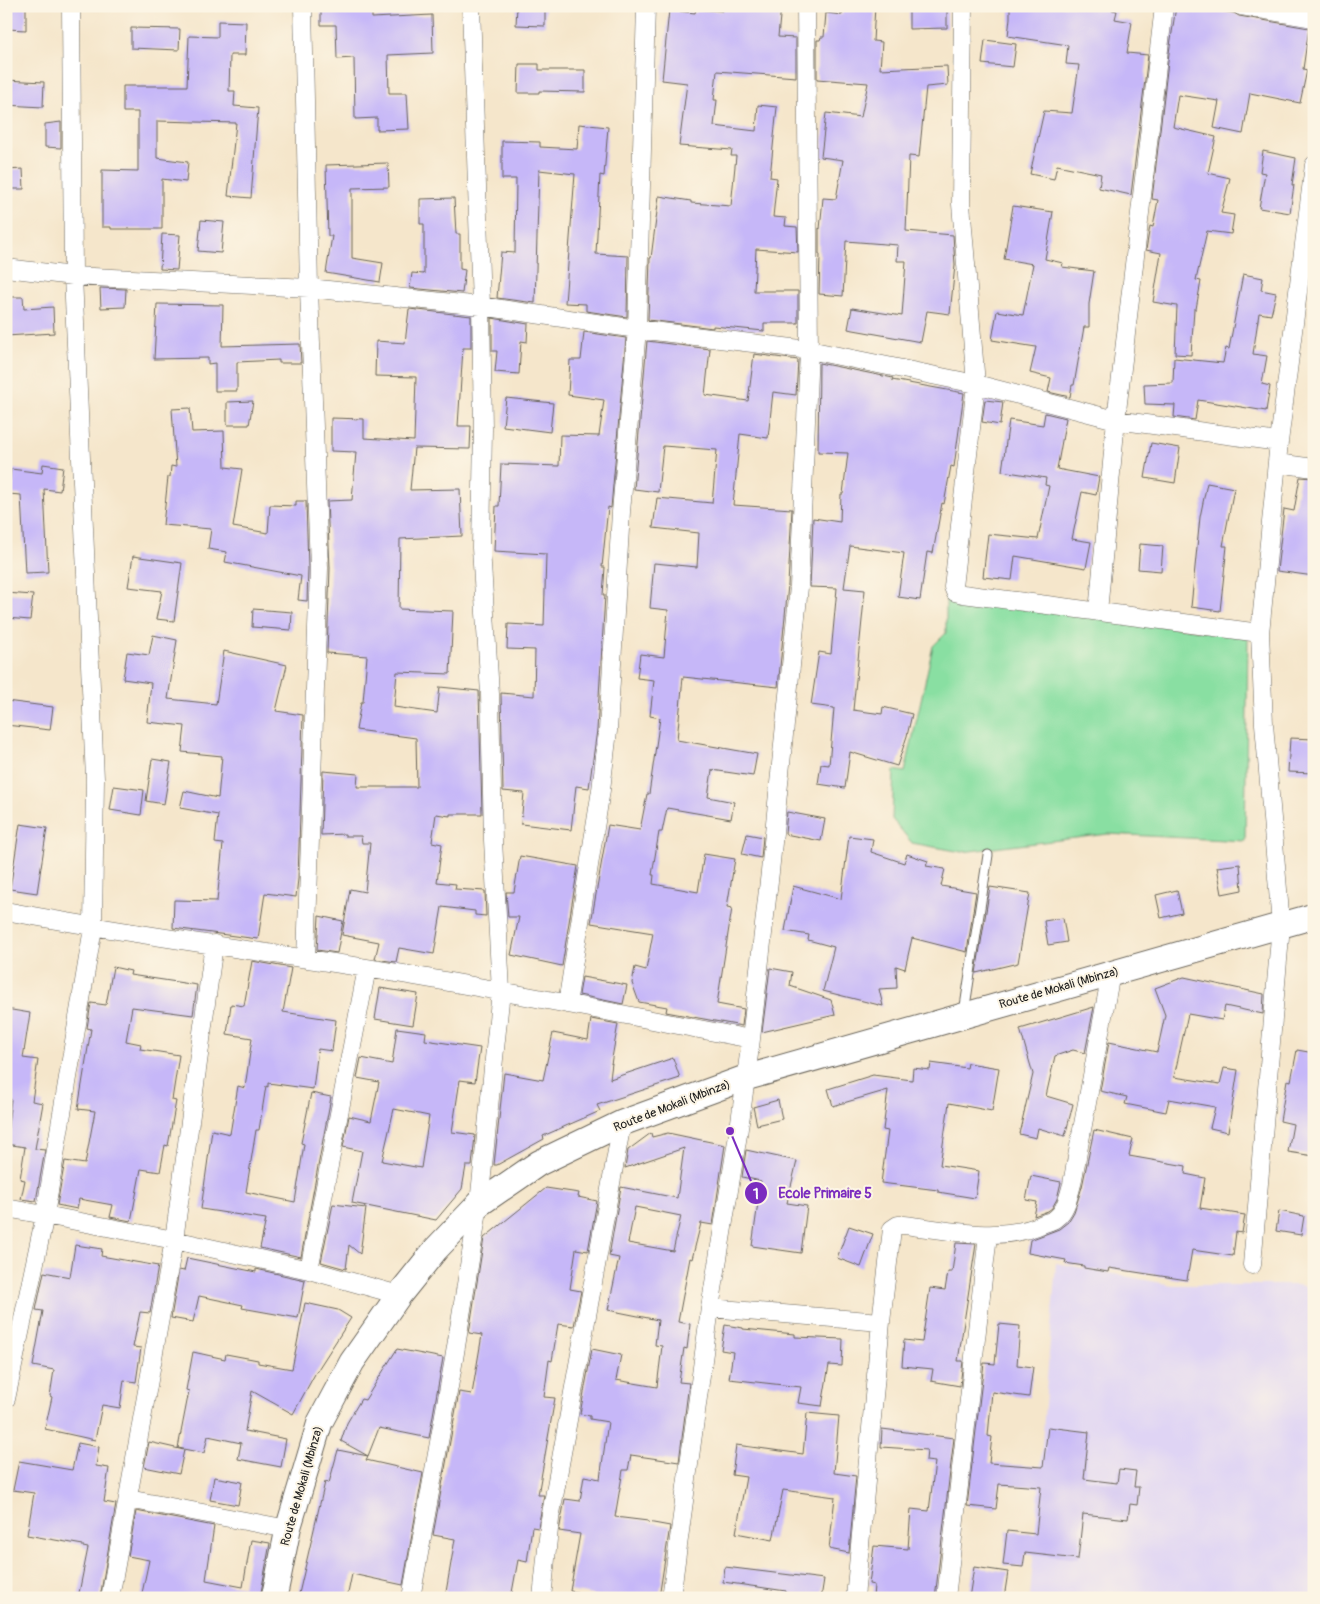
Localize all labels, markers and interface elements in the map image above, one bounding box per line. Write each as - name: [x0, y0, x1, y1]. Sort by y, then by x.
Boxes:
- street label: Route de Mokali (Mbinza): [997, 964, 1121, 1012]
- street label: Route de Mokali (Mbinza): [612, 1077, 732, 1135]
- callout: Ecole Primaire 5: [743, 1179, 882, 1208]
- text: 1: [753, 1185, 759, 1204]
- text: Ecole Primaire 5: [778, 1185, 872, 1202]
- street label: Route de Mokali (Mbinza): [278, 1424, 326, 1548]

